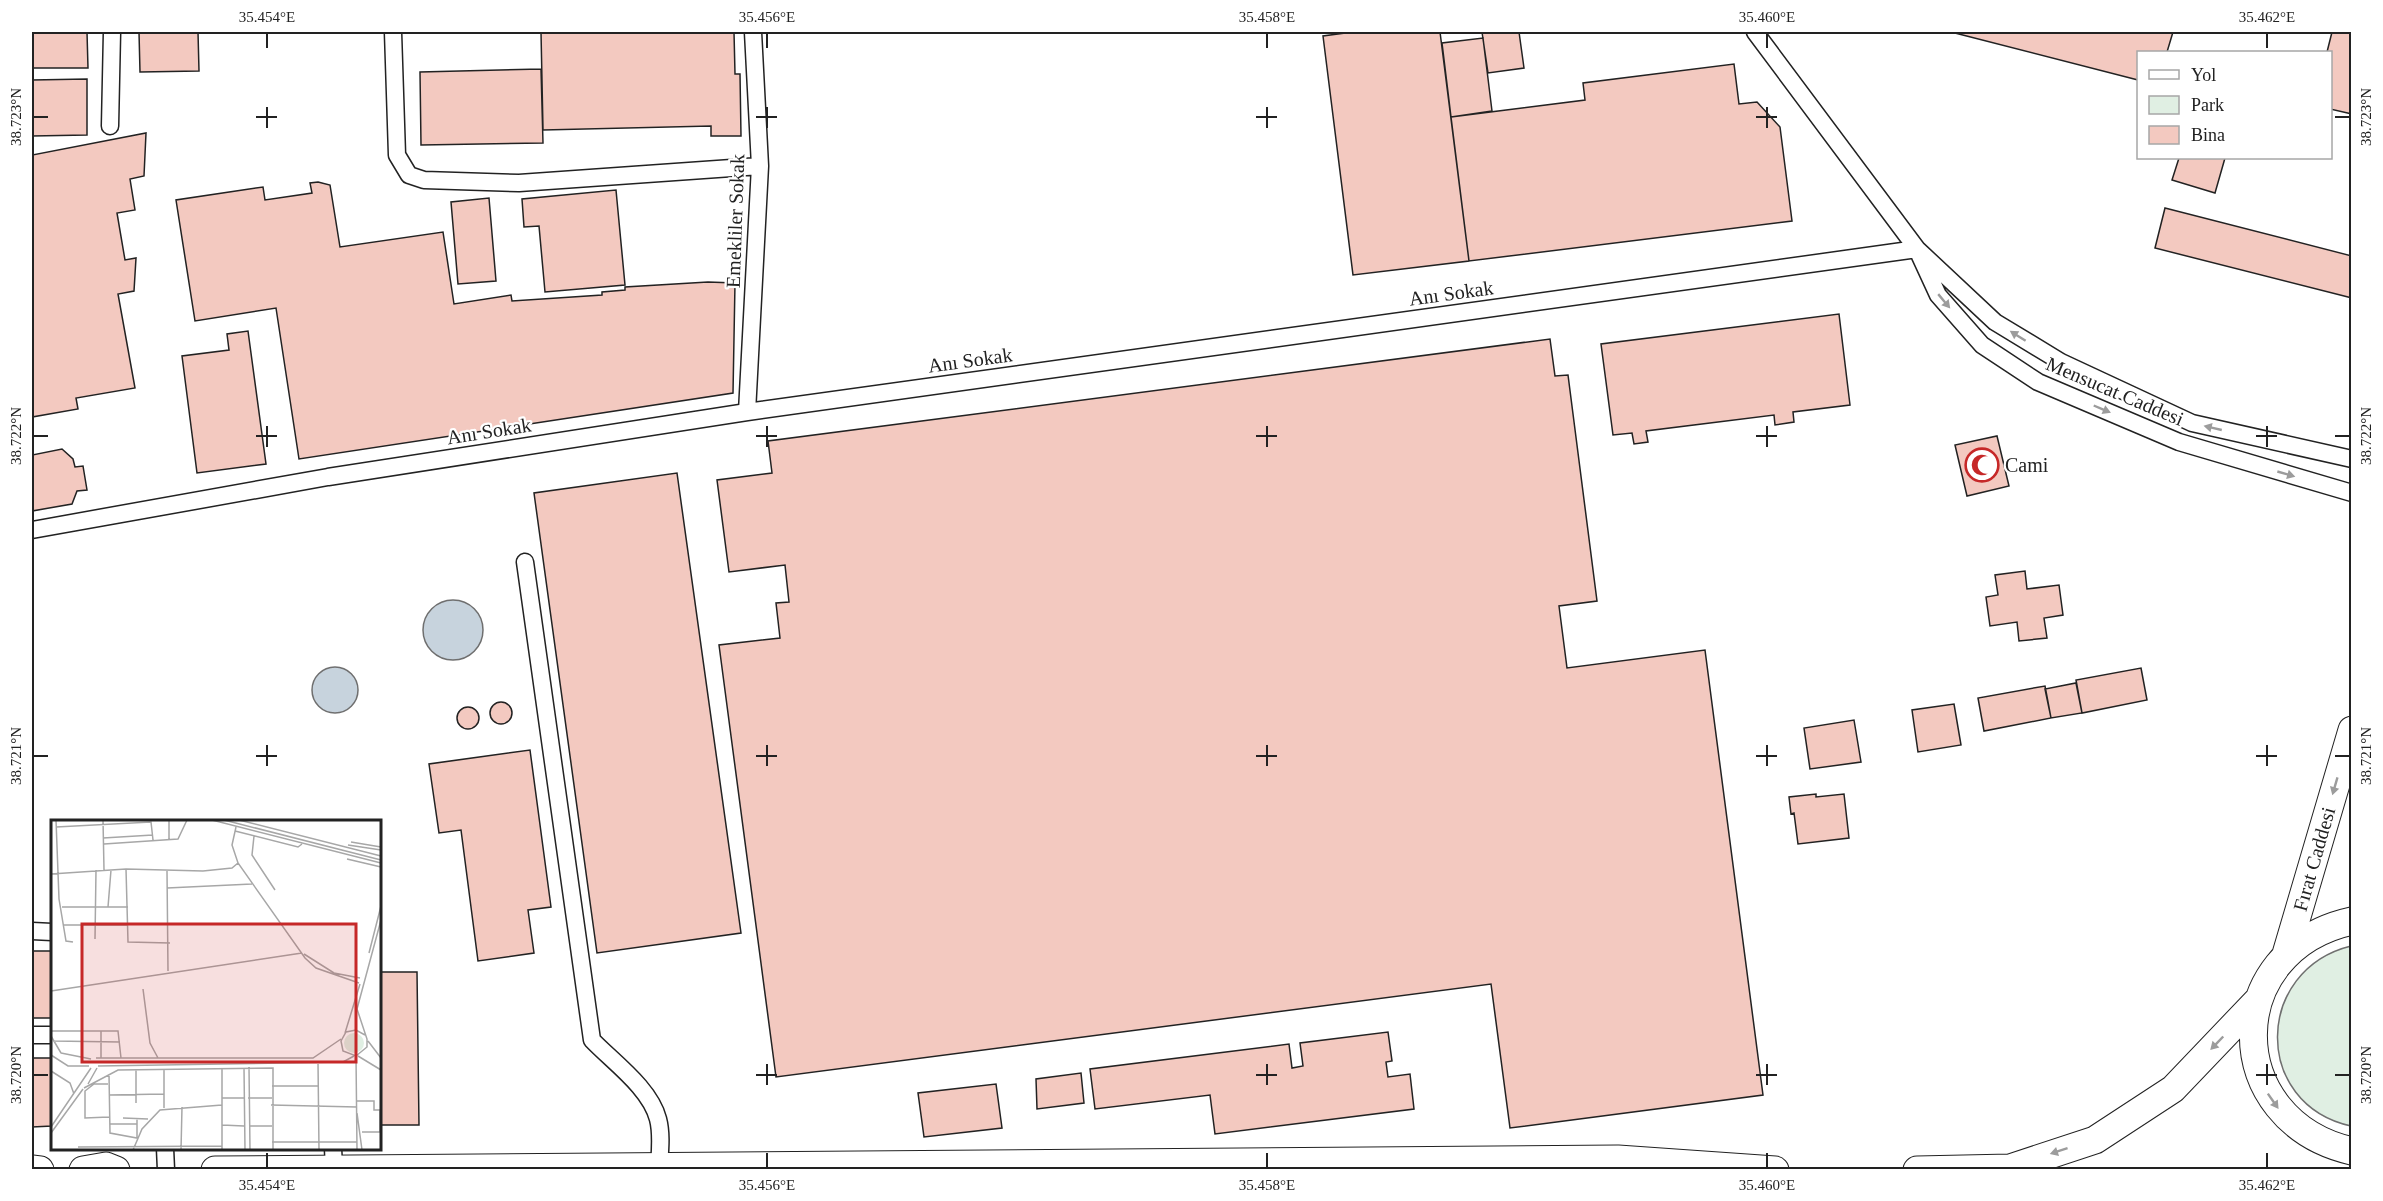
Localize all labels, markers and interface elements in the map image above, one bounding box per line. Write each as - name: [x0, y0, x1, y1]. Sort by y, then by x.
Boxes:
- text: 35.454°E: [239, 9, 295, 25]
- text: 35.456°E: [739, 9, 795, 25]
- text: 35.458°E: [1239, 9, 1295, 25]
- text: 35.460°E: [1739, 9, 1795, 25]
- text: 35.462°E: [2239, 9, 2295, 25]
- legend: [2137, 51, 2332, 159]
- text: Yol: [2191, 65, 2216, 85]
- text: 38.723°N: [8, 88, 24, 146]
- text: 38.723°N: [2358, 88, 2374, 146]
- text: Park: [2191, 95, 2224, 115]
- text: Bina: [2191, 125, 2225, 145]
- street label: Emekliler Sokak: [722, 154, 748, 288]
- street label: Anı Sokak: [1407, 276, 1495, 310]
- one-way arrow: [1937, 293, 1950, 309]
- one-way arrow: [2010, 330, 2026, 341]
- street label: Anı Sokak: [926, 343, 1014, 377]
- street label: Mensucat Caddesi: [2043, 352, 2187, 430]
- one-way arrow: [2093, 405, 2111, 414]
- text: 38.722°N: [8, 407, 24, 465]
- text: 38.722°N: [2358, 407, 2374, 465]
- street label: Anı Sokak: [445, 413, 533, 449]
- one-way arrow: [2203, 423, 2222, 433]
- mosque icon: Cami: [1964, 447, 2000, 483]
- place label: Cami: [2005, 454, 2049, 476]
- one-way arrow: [2277, 470, 2295, 479]
- text: 38.721°N: [8, 727, 24, 785]
- text: 38.721°N: [2358, 727, 2374, 785]
- one-way arrow: [2330, 777, 2339, 795]
- street label: Fırat Caddesi: [2289, 804, 2339, 914]
- inset map: [51, 820, 381, 1150]
- one-way arrow: [2211, 1035, 2225, 1049]
- text: 38.720°N: [8, 1046, 24, 1104]
- text: 38.720°N: [2358, 1046, 2374, 1104]
- one-way arrow: [2267, 1093, 2279, 1109]
- one-way arrow: [2050, 1147, 2068, 1157]
- text: 35.454°E: [239, 1177, 295, 1193]
- text: 35.456°E: [739, 1177, 795, 1193]
- text: 35.458°E: [1239, 1177, 1295, 1193]
- text: 35.460°E: [1739, 1177, 1795, 1193]
- text: 35.462°E: [2239, 1177, 2295, 1193]

